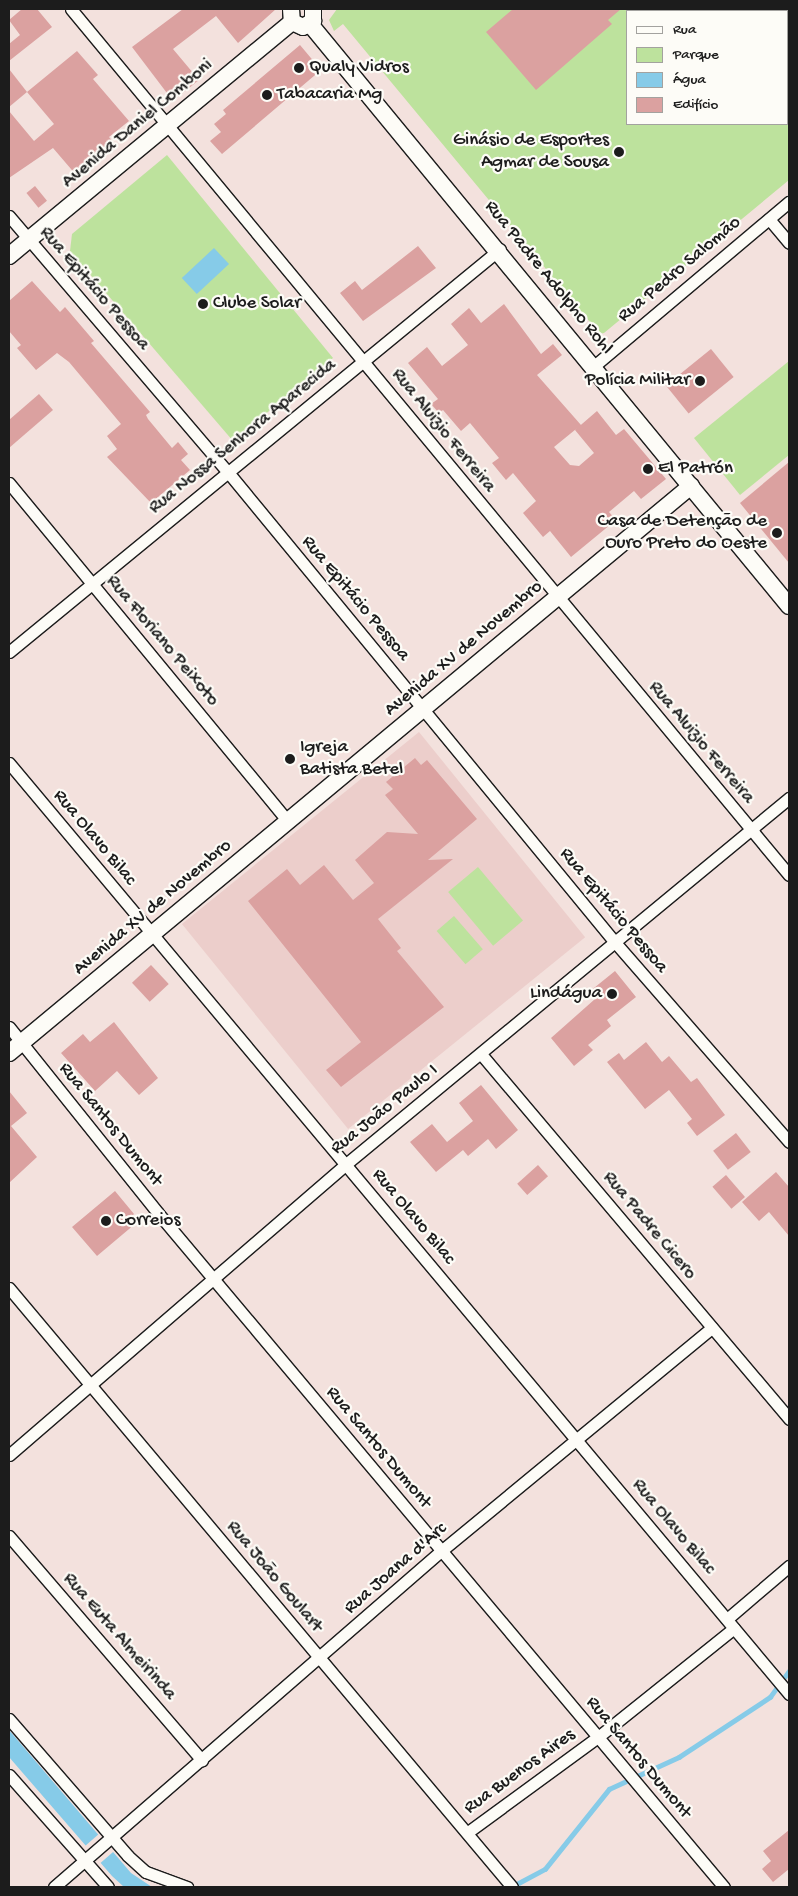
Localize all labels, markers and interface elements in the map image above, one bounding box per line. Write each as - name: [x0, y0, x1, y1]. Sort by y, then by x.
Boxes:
- legend: [626, 10, 788, 125]
- text: Rua: [673, 21, 696, 39]
- text: Parque: [673, 46, 719, 64]
- street label: Avenida Daniel Comboni: [58, 54, 218, 194]
- place label: Qualy Vidros: [309, 57, 409, 79]
- marker: Qualy Vidros: [293, 62, 305, 74]
- text: Água: [673, 71, 706, 89]
- place label: Tabacaria Mg: [277, 84, 382, 106]
- marker: Tabacaria Mg: [261, 89, 273, 101]
- text: Edifício: [673, 96, 718, 114]
- place label: Ginásio de Esportes Agmar de Sousa: [453, 130, 609, 174]
- marker: Ginásio de Esportes Agmar de Sousa: [613, 146, 625, 158]
- street label: Rua Padre Adolpho Rohl: [479, 196, 617, 360]
- street label: Rua Pedro Salomão: [614, 212, 746, 328]
- street label: Rua Epitácio Pessoa: [34, 222, 154, 356]
- place label: Clube Solar: [213, 293, 301, 315]
- marker: Clube Solar: [197, 298, 209, 310]
- street label: Rua Nossa Senhora Aparecida: [145, 354, 341, 520]
- street label: Rua Aluizio Ferreira: [386, 364, 500, 498]
- place label: Polícia Militar: [585, 370, 690, 392]
- marker: Polícia Militar: [694, 375, 706, 387]
- place label: El Patrón: [658, 458, 733, 480]
- marker: El Patrón: [642, 463, 654, 475]
- place label: Casa de Detenção de Ouro Preto do Oeste: [598, 511, 767, 555]
- marker: Casa de Detenção de Ouro Preto do Oeste: [771, 527, 783, 539]
- street label: Rua Epitácio Pessoa: [296, 531, 414, 667]
- street label: Rua Floriano Peixoto: [100, 571, 224, 711]
- street label: Avenida XV de Novembro: [380, 576, 548, 722]
- street label: Rua Aluizio Ferreira: [643, 677, 759, 809]
- place label: Igreja Batista Betel: [300, 737, 403, 781]
- marker: Igreja Batista Betel: [284, 753, 296, 765]
- street label: Rua Olavo Bilac: [47, 786, 141, 890]
- street label: Avenida XV de Novembro: [69, 835, 237, 981]
- street label: Rua Epitácio Pessoa: [554, 843, 672, 979]
- place label: Lindágua: [530, 983, 602, 1005]
- marker: Lindágua: [606, 988, 618, 1000]
- street label: Rua Santos Dumont: [53, 1058, 167, 1192]
- street label: Rua João Paulo I: [327, 1060, 443, 1160]
- street label: Rua Olavo Bilac: [366, 1165, 460, 1269]
- street label: Rua Padre Cicero: [597, 1167, 701, 1285]
- place label: Correios: [116, 1210, 180, 1232]
- marker: Correios: [100, 1215, 112, 1227]
- street label: Rua Santos Dumont: [320, 1382, 436, 1514]
- street label: Rua Olavo Bilac: [626, 1475, 720, 1579]
- street label: Rua João Goulart: [221, 1517, 327, 1637]
- street label: Rua Joana d'Arc: [340, 1518, 452, 1620]
- street label: Rua Euta Almeirinda: [57, 1568, 181, 1706]
- street label: Rua Santos Dumont: [580, 1692, 696, 1824]
- street label: Rua Buenos Aires: [460, 1724, 580, 1820]

